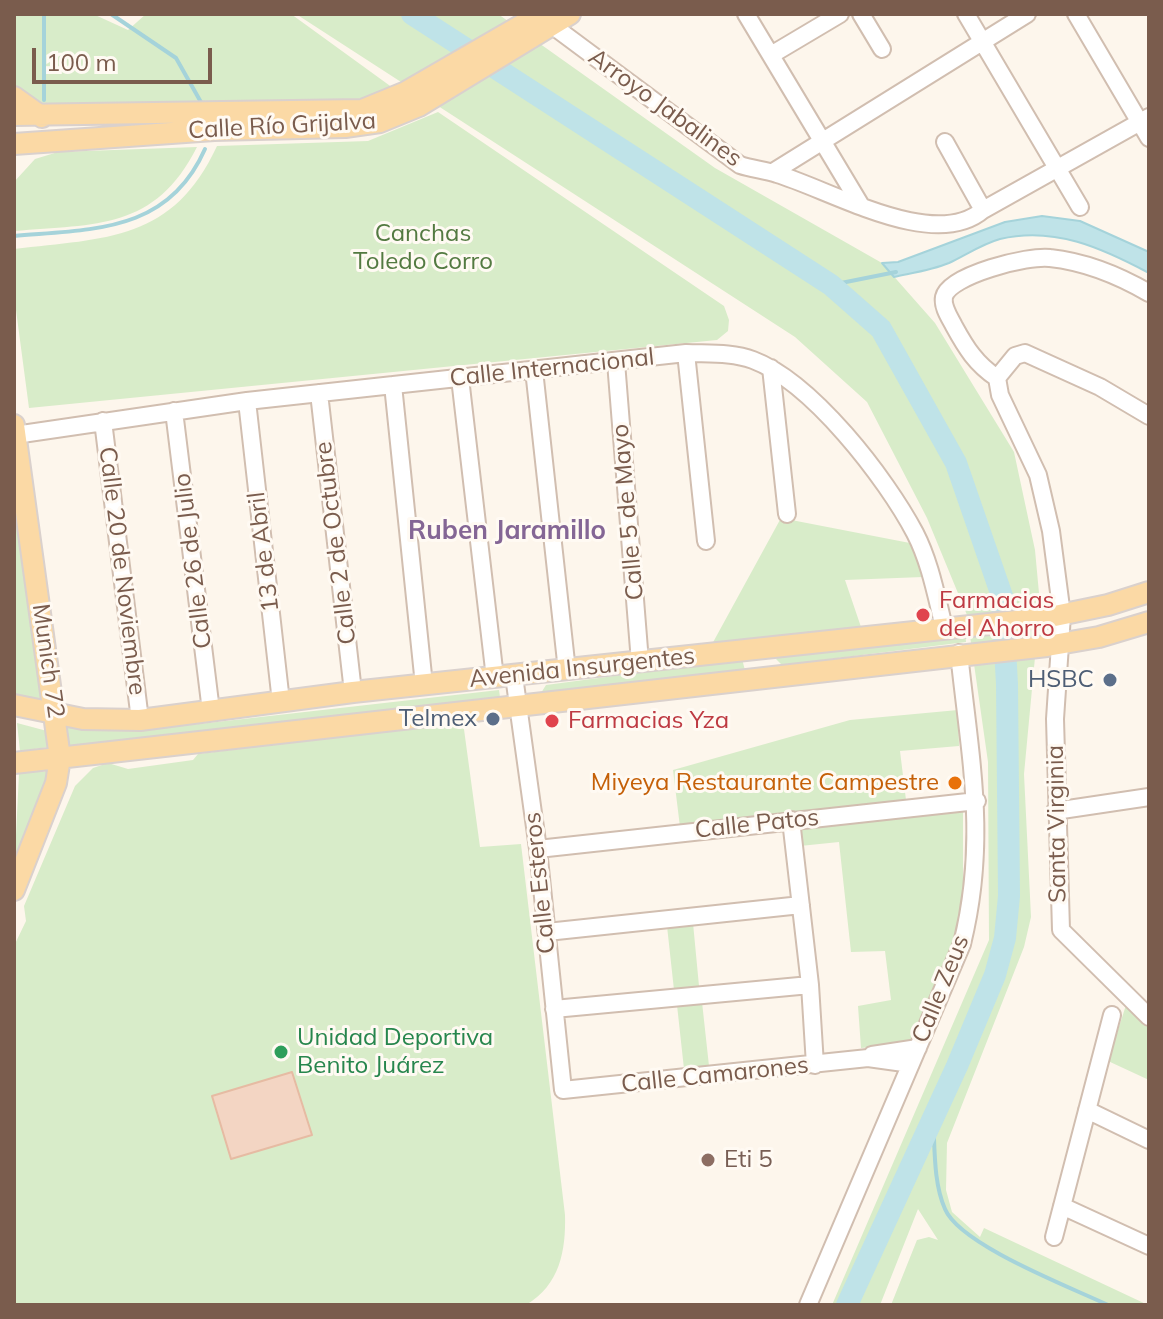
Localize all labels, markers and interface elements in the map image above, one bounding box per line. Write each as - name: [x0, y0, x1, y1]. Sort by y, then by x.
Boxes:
- scale bar: [36, 32, 216, 82]
- street label: Arroyo Jabalines: [583, 43, 747, 173]
- text: 100 m: [46, 47, 117, 77]
- street label: Calle Río Grijalva: [187, 107, 377, 145]
- park label: Canchas Toledo Corro: [353, 220, 493, 276]
- street label: Calle Internacional: [448, 343, 656, 393]
- street label: Calle 5 de Mayo: [606, 423, 650, 601]
- street label: Calle 2 de Octubre: [309, 440, 363, 646]
- street label: Calle 20 de Noviembre: [92, 445, 152, 697]
- street label: Calle 26 de Julio: [168, 471, 218, 651]
- street label: 13 de Abril: [242, 490, 286, 614]
- district label: Ruben Jaramillo: [408, 515, 606, 547]
- place label: Farmacias del Ahorro: [939, 587, 1055, 643]
- street label: Munich 72: [26, 602, 70, 720]
- marker: Farmacias del Ahorro: [914, 606, 932, 624]
- street label: Avenida Insurgentes: [468, 642, 696, 694]
- place label: HSBC: [1028, 666, 1094, 694]
- marker: HSBC: [1101, 671, 1119, 689]
- place label: Telmex: [399, 705, 477, 733]
- place label: Farmacias Yza: [568, 707, 729, 735]
- marker: Telmex: [484, 710, 502, 728]
- marker: Farmacias Yza: [543, 712, 561, 730]
- street label: Santa Virginia: [1041, 745, 1073, 903]
- place label: Miyeya Restaurante Campestre: [591, 769, 939, 797]
- marker: Miyeya Restaurante Campestre: [946, 774, 964, 792]
- street label: Calle Patos: [694, 803, 820, 845]
- street label: Calle Esteros: [518, 811, 562, 955]
- street label: Calle Zeus: [906, 931, 976, 1047]
- place label: Unidad Deportiva Benito Juárez: [297, 1024, 493, 1080]
- marker: Unidad Deportiva Benito Juárez: [272, 1043, 290, 1061]
- street label: Calle Camarones: [620, 1051, 810, 1099]
- place label: Eti 5: [724, 1146, 773, 1174]
- marker: Eti 5: [699, 1151, 717, 1169]

